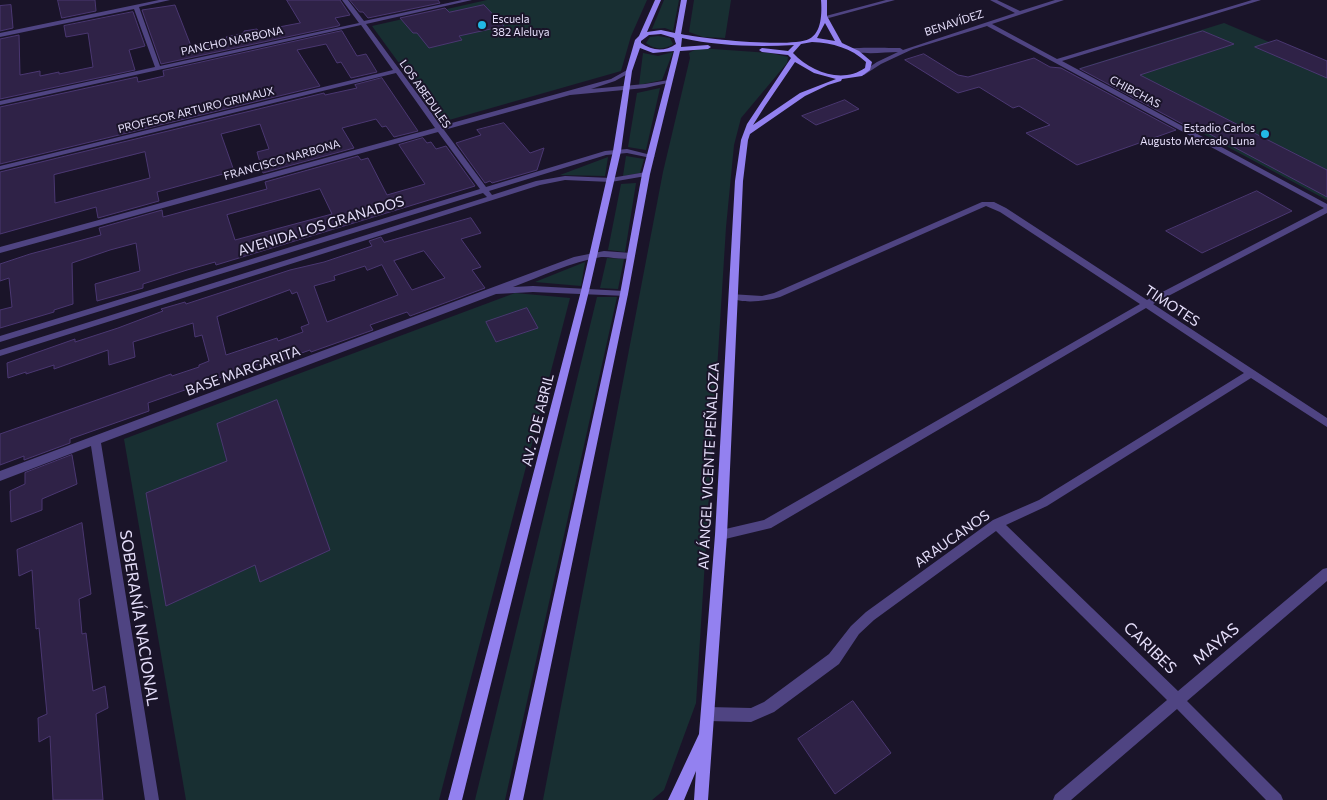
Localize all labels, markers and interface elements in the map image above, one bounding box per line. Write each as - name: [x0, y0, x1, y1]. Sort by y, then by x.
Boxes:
- street label: BENAVÍDEZ: [923, 7, 985, 39]
- place label: Escuela 382 Aleluya: [492, 12, 550, 38]
- marker: Escuela 382 Aleluya: [476, 19, 488, 31]
- street label: PANCHO NARBONA: [180, 24, 284, 58]
- street label: LOS ABEDULES: [397, 57, 453, 131]
- street label: CHIBCHAS: [1107, 73, 1163, 111]
- street label: PROFESOR ARTURO GRIMAUX: [116, 84, 276, 136]
- place label: Estadio Carlos Augusto Mercado Luna: [1140, 121, 1255, 147]
- marker: Estadio Carlos Augusto Mercado Luna: [1259, 128, 1271, 140]
- street label: FRANCISCO NARBONA: [222, 137, 342, 183]
- street label: AVENIDA LOS GRANADOS: [236, 193, 406, 259]
- street label: TIMOTES: [1141, 282, 1203, 330]
- street label: BASE MARGARITA: [183, 342, 303, 400]
- street label: AV ÁNGEL VICENTE PEÑALOZA: [695, 362, 723, 570]
- street label: AV. 2 DE ABRIL: [518, 372, 558, 468]
- street label: ARAUCANOS: [911, 507, 993, 571]
- street label: SOBERANÍA NACIONAL: [116, 529, 162, 707]
- street label: CARIBES: [1119, 618, 1181, 678]
- street label: MAYAS: [1189, 619, 1243, 669]

